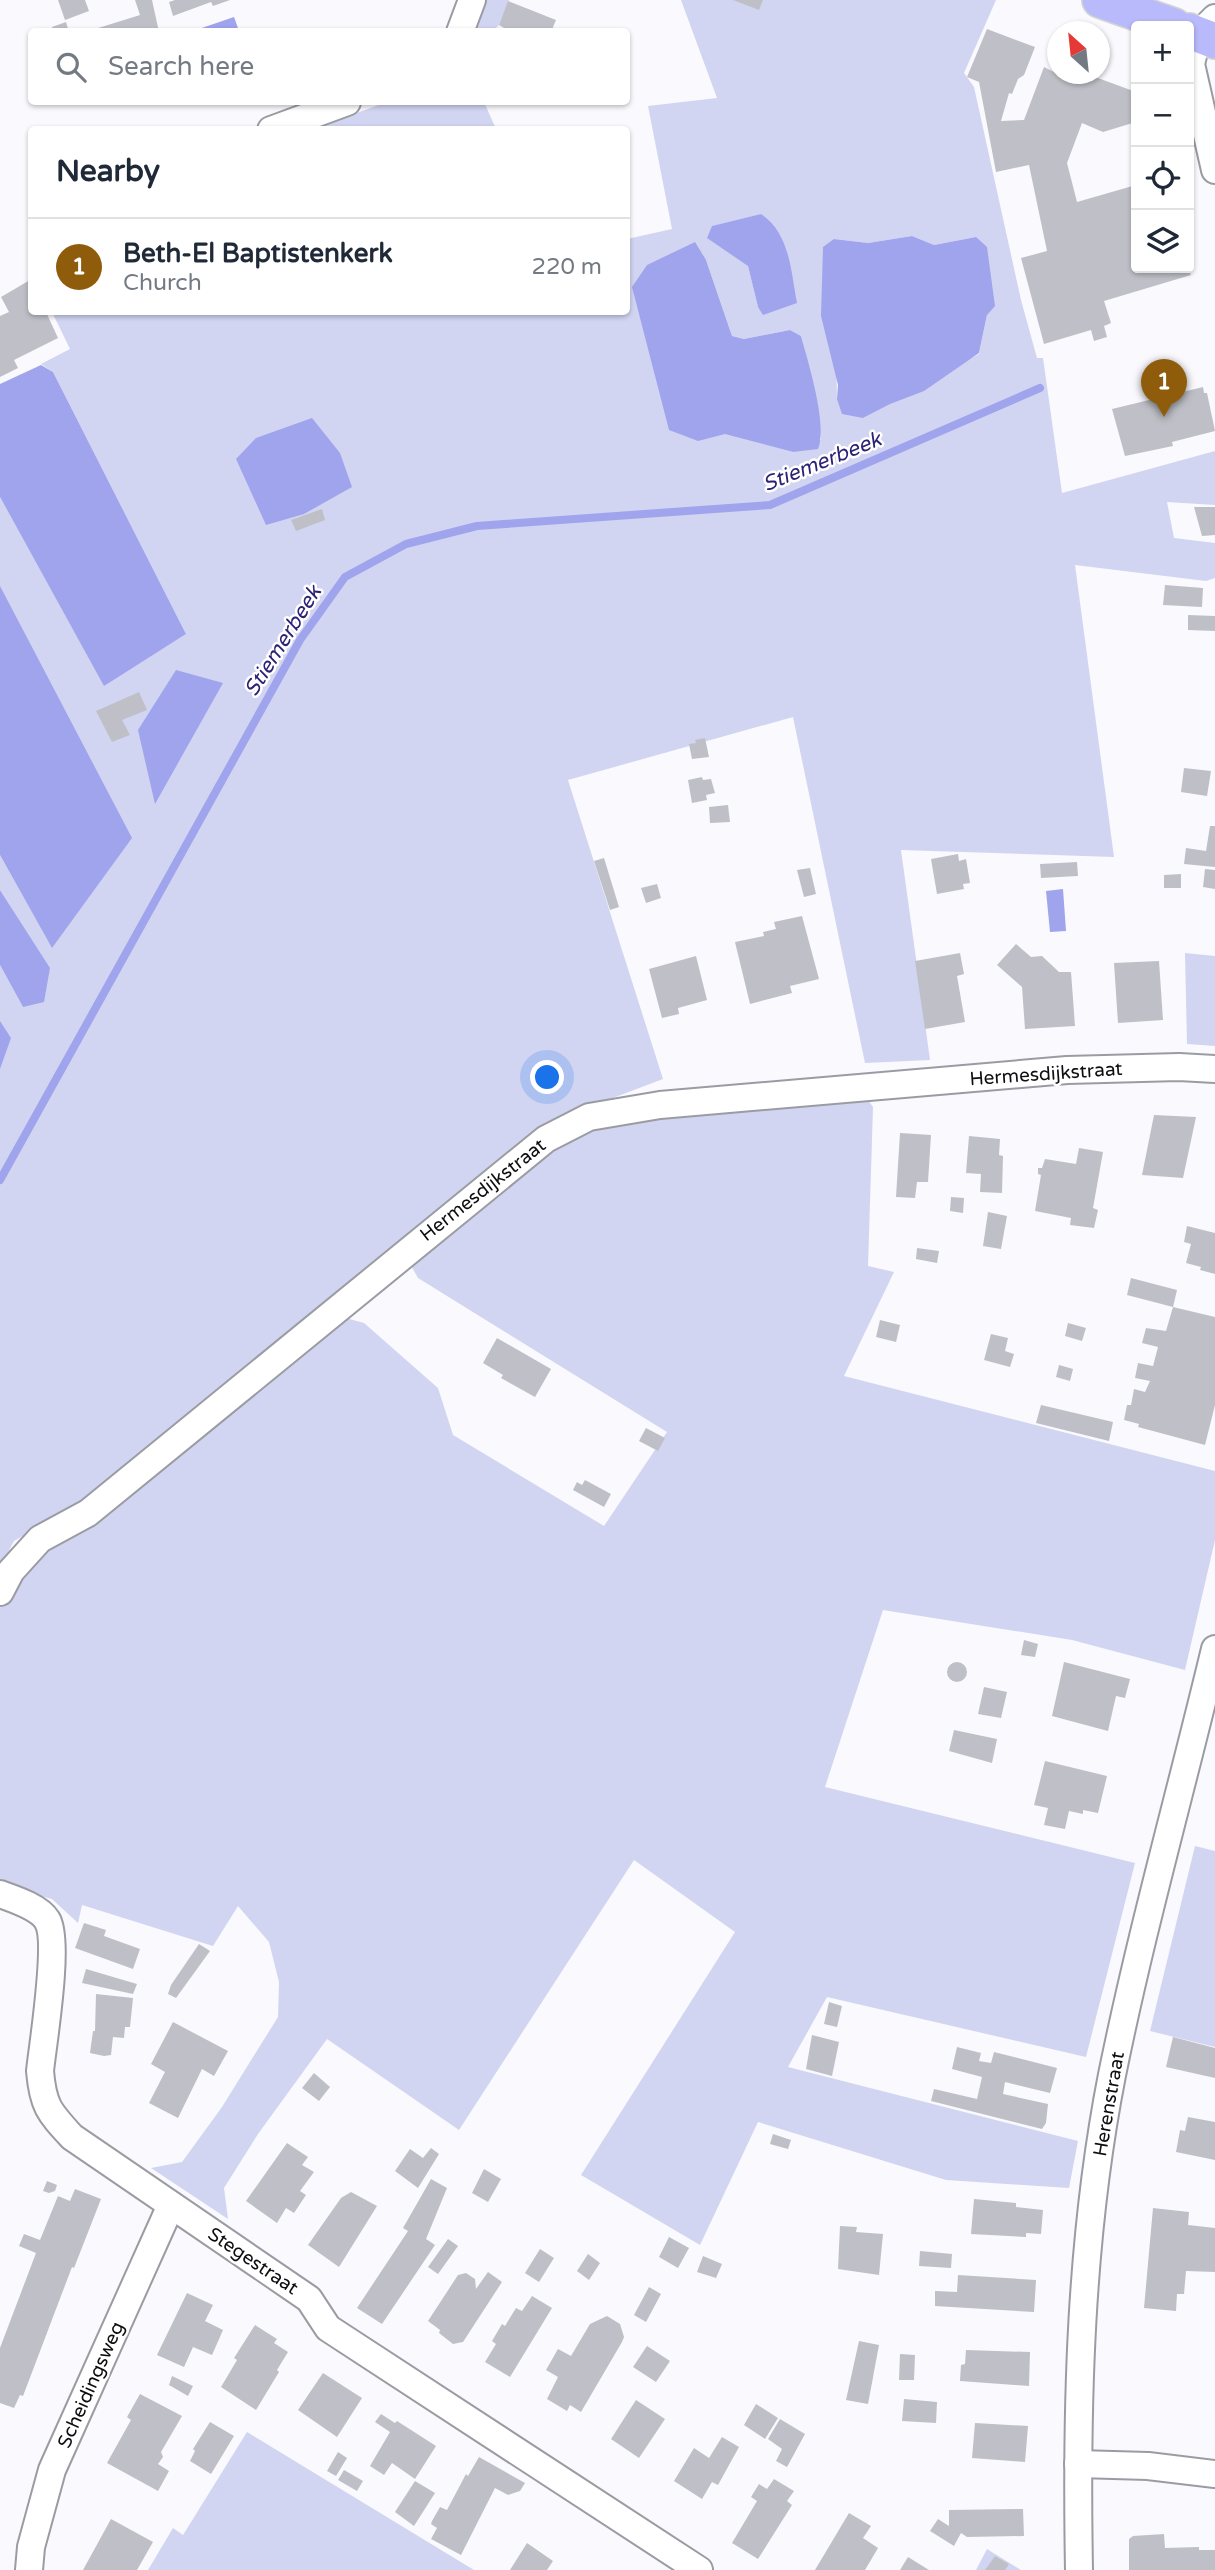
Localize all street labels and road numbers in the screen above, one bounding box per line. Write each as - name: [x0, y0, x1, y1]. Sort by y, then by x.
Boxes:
- street label: Hermesdijkstraat: [969, 1058, 1123, 1090]
- street label: Hermesdijkstraat: [416, 1134, 550, 1246]
- street label: Herenstraat: [1089, 2050, 1129, 2158]
- street label: Stegestraat: [204, 2223, 302, 2299]
- street label: Scheidingsweg: [53, 2318, 129, 2452]

